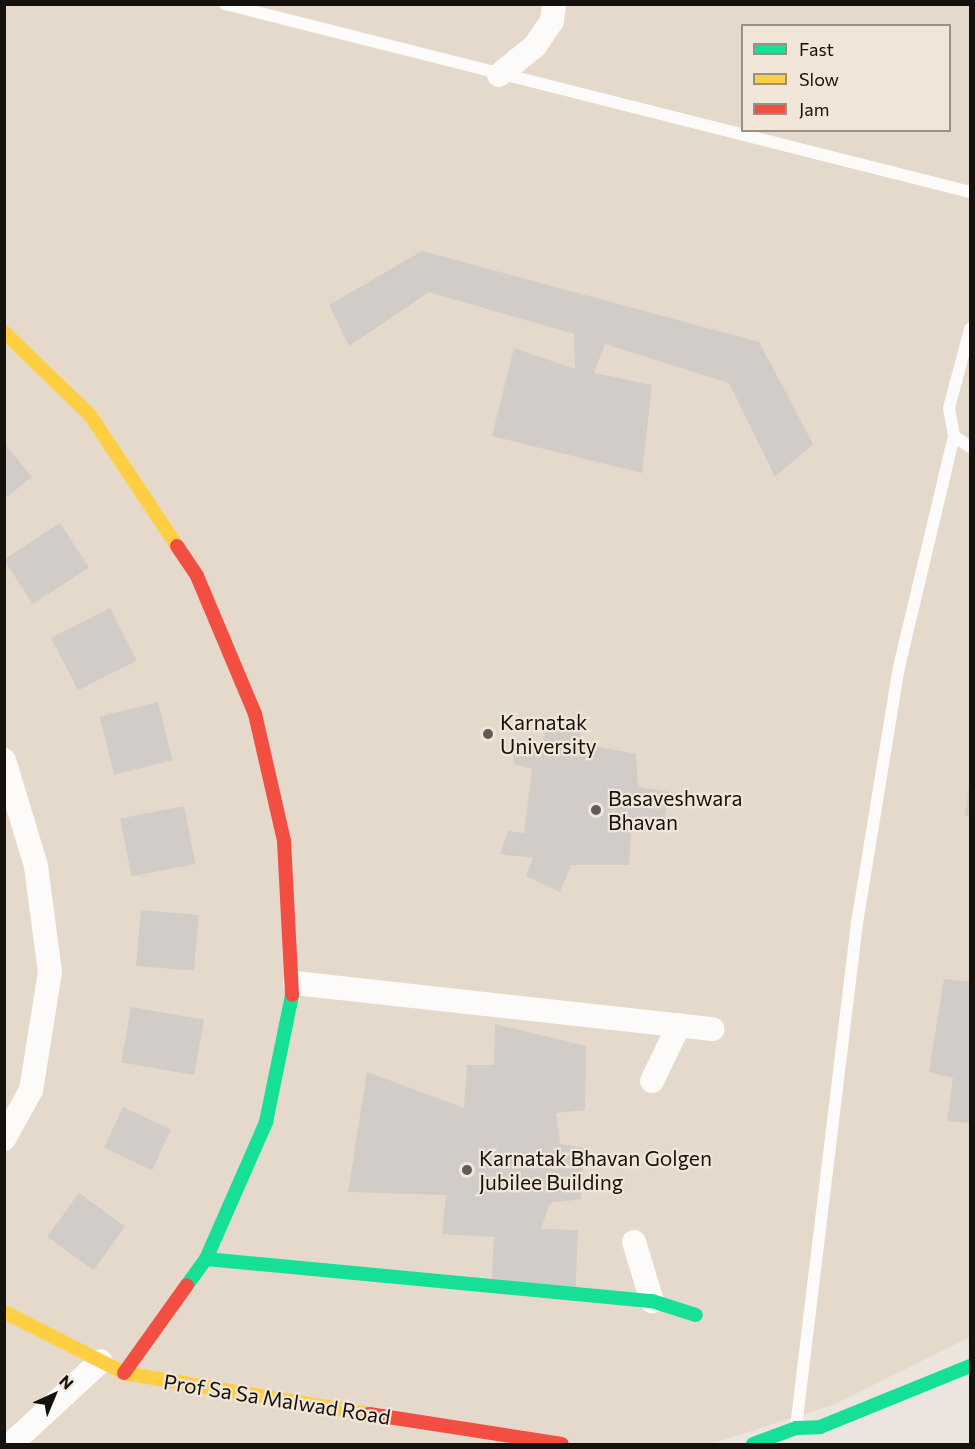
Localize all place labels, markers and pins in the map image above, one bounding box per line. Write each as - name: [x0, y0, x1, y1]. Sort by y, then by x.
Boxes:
- place label: Karnatak University: [500, 709, 597, 759]
- marker: Karnatak University: [481, 727, 495, 741]
- place label: Basaveshwara Bhavan: [608, 785, 742, 835]
- marker: Basaveshwara Bhavan: [589, 803, 603, 817]
- place label: Karnatak Bhavan Golgen Jubilee Building: [479, 1145, 712, 1195]
- marker: Karnatak Bhavan Golgen Jubilee Building: [460, 1163, 474, 1177]

